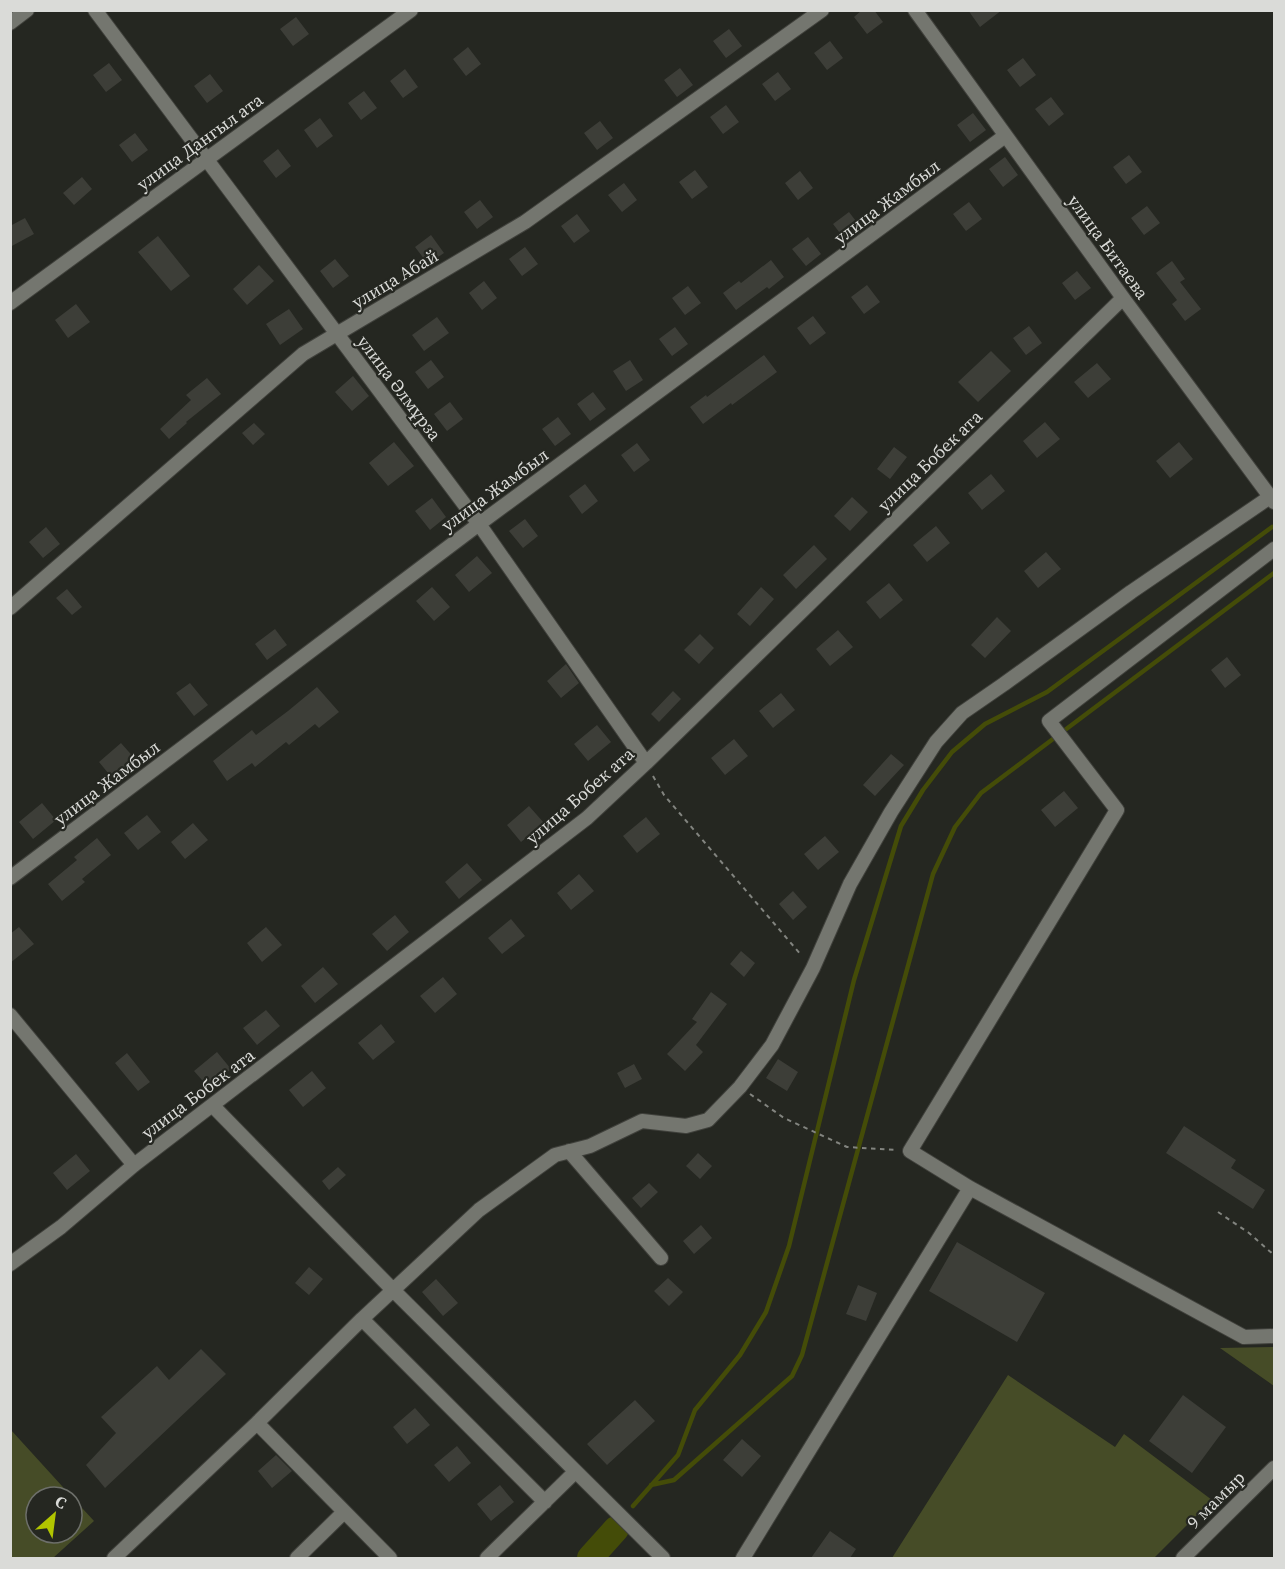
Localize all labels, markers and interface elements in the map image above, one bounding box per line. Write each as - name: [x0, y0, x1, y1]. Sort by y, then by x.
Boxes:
- street label: улица Дангыл ата: [131, 87, 269, 196]
- street label: улица Жамбыл: [828, 153, 945, 250]
- street label: улица Битаева: [1062, 189, 1155, 305]
- street label: улица Абай: [347, 243, 443, 314]
- street label: улица Әлмұрза: [351, 330, 448, 446]
- street label: улица Бобек ата: [872, 404, 988, 517]
- street label: улица Жамбыл: [436, 442, 553, 537]
- street label: улица Жамбыл: [48, 734, 165, 831]
- street label: улица Бобек ата: [520, 741, 640, 850]
- street label: улица Бобек ата: [136, 1042, 260, 1145]
- street label: 9 мамыр: [1181, 1465, 1250, 1534]
- north arrow: [24, 1485, 84, 1545]
- text: С: [51, 1490, 71, 1514]

